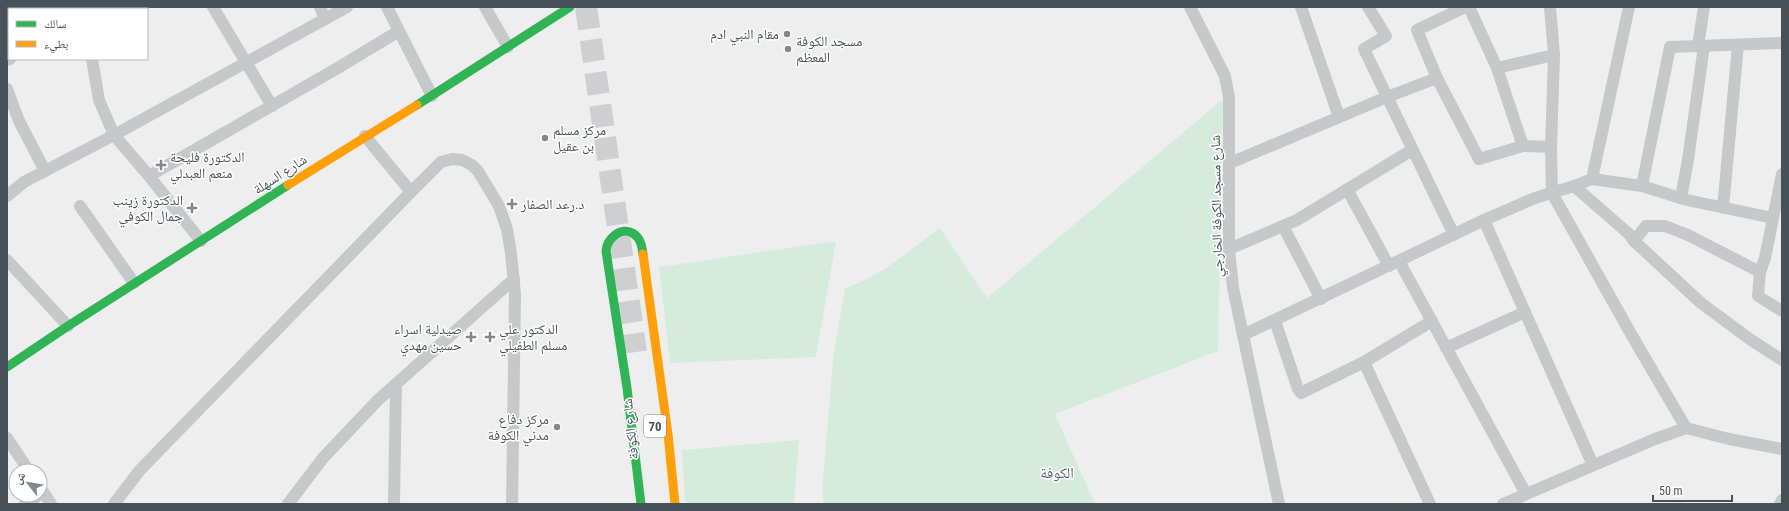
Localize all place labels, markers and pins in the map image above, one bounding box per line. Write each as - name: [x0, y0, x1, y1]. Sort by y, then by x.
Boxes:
- place label: مقام النبي ادم: [710, 26, 779, 46]
- marker: مقام النبي ادم: [782, 29, 792, 39]
- place label: مسجد الكوفة المعظم: [796, 33, 862, 67]
- marker: مسجد الكوفة المعظم: [783, 44, 793, 54]
- place label: مركز مسلم بن عقيل: [553, 122, 606, 155]
- marker: مركز مسلم بن عقيل: [540, 133, 550, 143]
- place label: الدكتورة فليحة منعم العبدلي: [170, 149, 245, 185]
- marker: الدكتورة فليحة منعم العبدلي: [155, 159, 167, 171]
- place label: الدكتورة زينب جمال الكوفي: [113, 192, 183, 228]
- place label: د.رعد الصفار: [520, 196, 585, 213]
- marker: د.رعد الصفار: [506, 198, 518, 210]
- marker: الدكتورة زينب جمال الكوفي: [186, 202, 198, 214]
- place label: صيدلية اسراء حسين مهدي: [394, 321, 462, 357]
- place label: الدكتور علي مسلم الطفيلي: [499, 321, 567, 357]
- marker: صيدلية اسراء حسين مهدي: [465, 331, 477, 343]
- marker: الدكتور علي مسلم الطفيلي: [484, 331, 496, 343]
- place label: مركز دفاع مدني الكوفة: [488, 411, 549, 447]
- marker: مركز دفاع مدني الكوفة: [552, 422, 562, 432]

